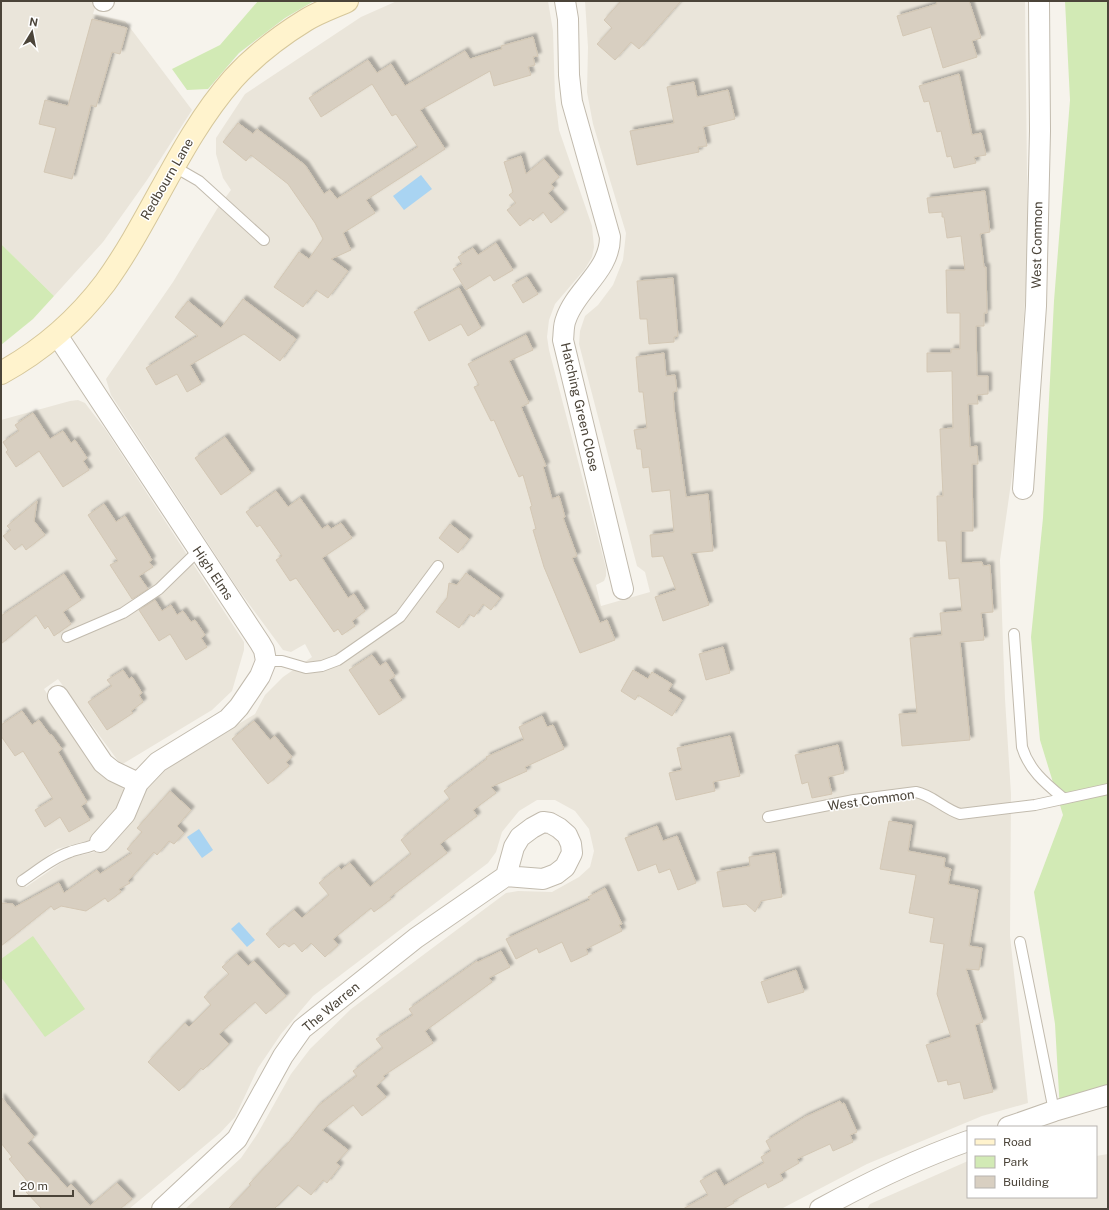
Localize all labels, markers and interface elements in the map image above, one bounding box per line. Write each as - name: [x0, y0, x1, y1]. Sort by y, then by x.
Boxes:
- north arrow: [12, 12, 52, 52]
- text: N: [28, 15, 39, 29]
- street label: Redbourn Lane: [138, 136, 196, 222]
- street label: West Common: [1029, 201, 1045, 289]
- street label: Hatching Green Close: [558, 341, 602, 473]
- street label: High Elms: [190, 543, 236, 603]
- street label: West Common: [827, 786, 915, 814]
- street label: The Warren: [300, 979, 362, 1035]
- legend: [967, 1126, 1097, 1198]
- text: Road: [1003, 1135, 1031, 1149]
- text: Park: [1003, 1155, 1029, 1169]
- scale bar: [14, 1172, 73, 1198]
- text: Building: [1003, 1175, 1049, 1189]
- text: 20 m: [20, 1179, 48, 1193]

